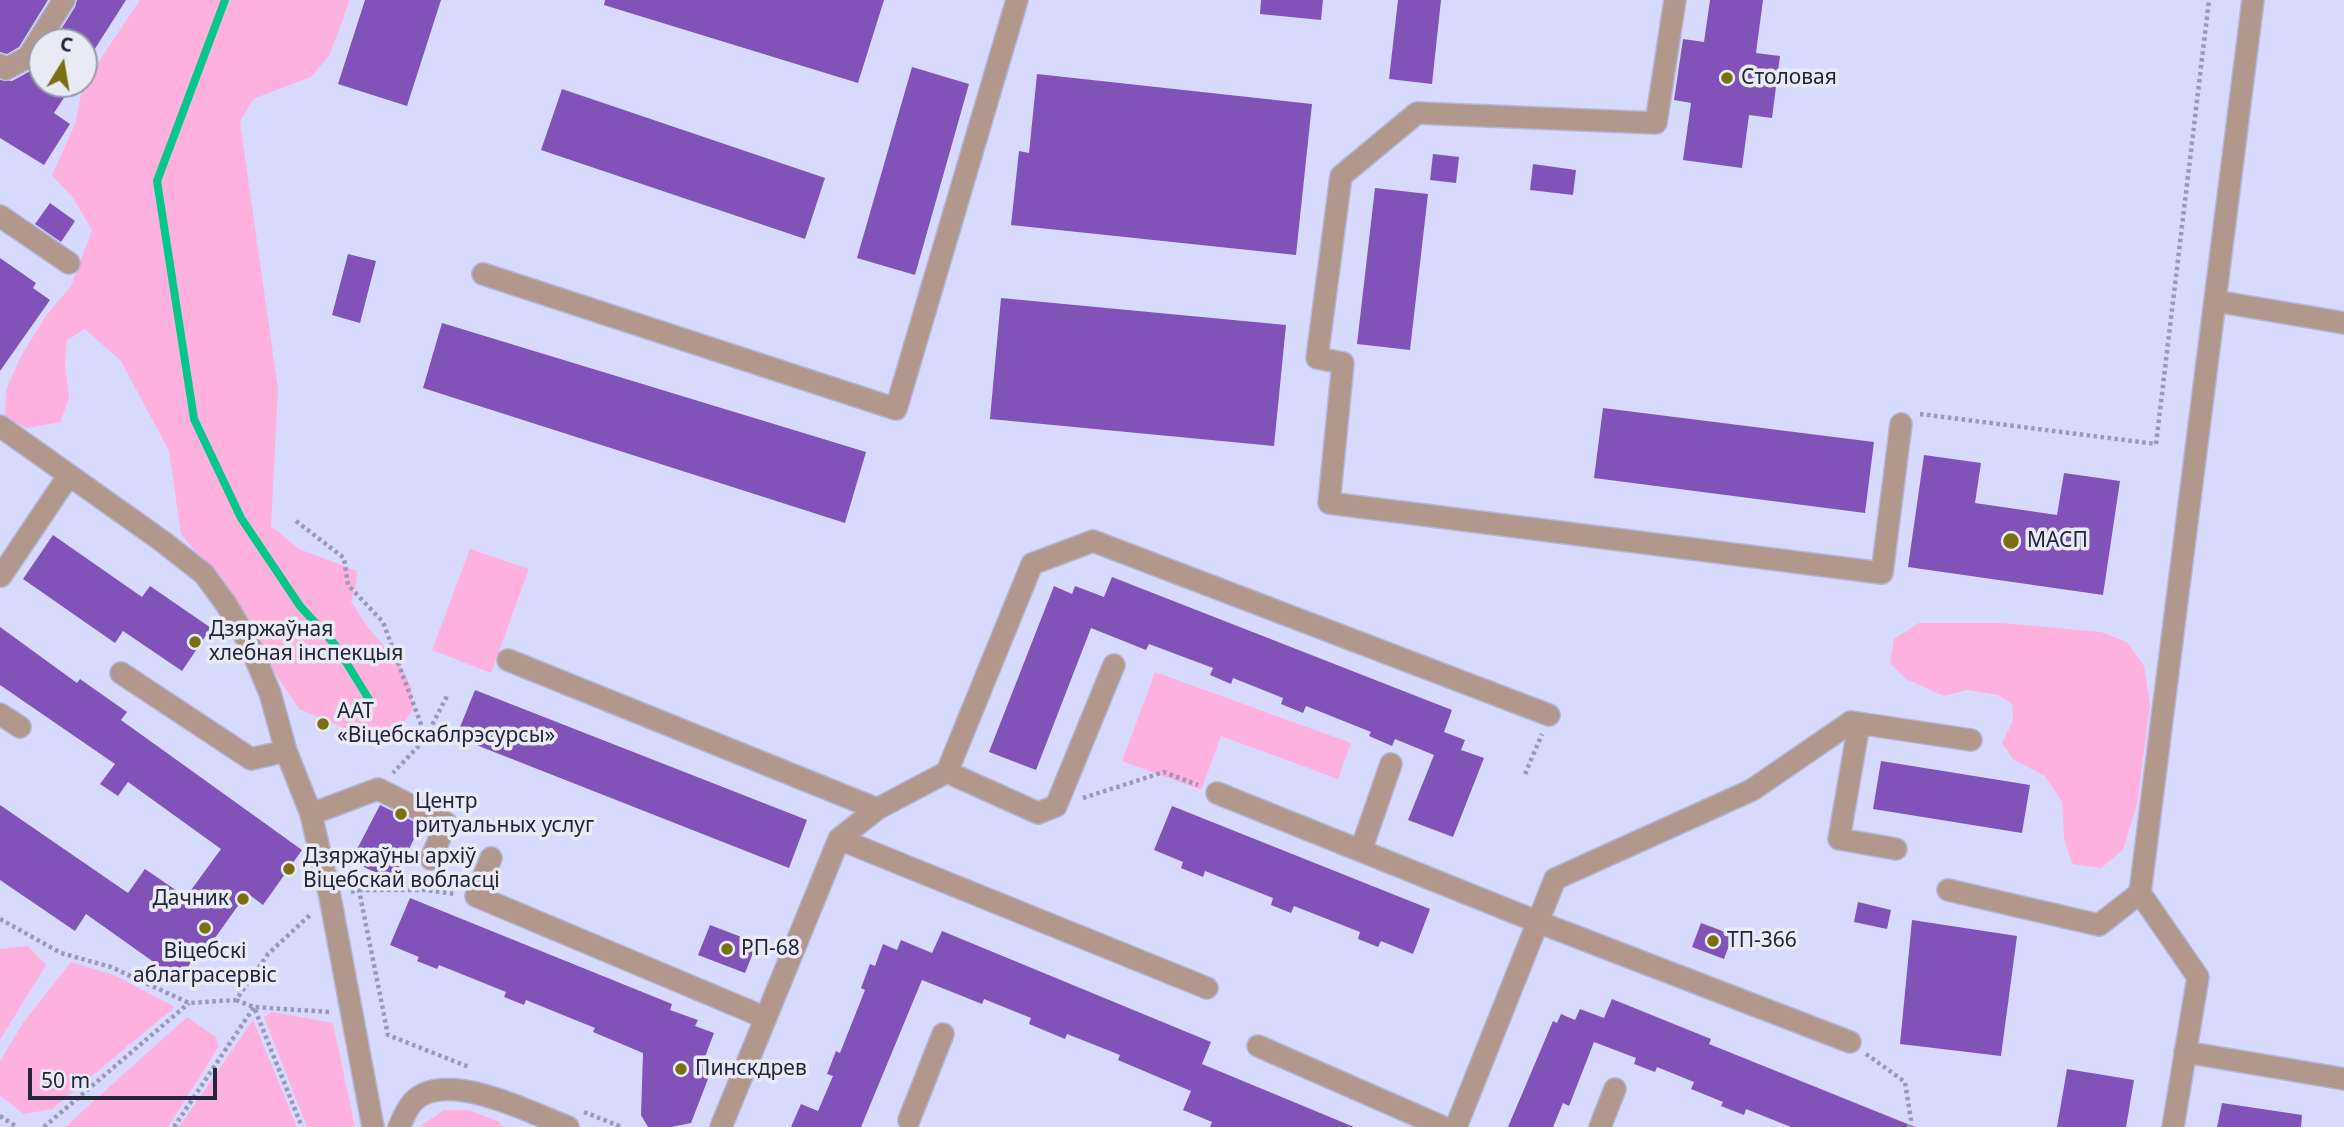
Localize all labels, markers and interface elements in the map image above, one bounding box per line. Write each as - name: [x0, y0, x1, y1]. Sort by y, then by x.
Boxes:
- north arrow: [28, 28, 98, 98]
- text: С: [58, 30, 75, 58]
- place label: Столовая: [1741, 65, 1837, 91]
- marker: Столовая: [1719, 70, 1735, 86]
- place label: МАСП: [2027, 528, 2088, 554]
- marker: МАСП: [2001, 531, 2021, 551]
- place label: Дзяржаўная хлебная інспекцыя: [209, 617, 403, 667]
- marker: Дзяржаўная хлебная інспекцыя: [187, 634, 203, 650]
- place label: ААТ «Віцебскаблрэсурсы»: [337, 699, 555, 749]
- marker: ААТ «Віцебскаблрэсурсы»: [315, 716, 331, 732]
- place label: Центр ритуальных услуг: [415, 789, 594, 839]
- marker: Центр ритуальных услуг: [393, 806, 409, 822]
- place label: Дзяржаўны архіў Віцебскай вобласці: [303, 844, 500, 894]
- marker: Дзяржаўны архіў Віцебскай вобласці: [281, 861, 297, 877]
- place label: Дачник: [153, 886, 229, 912]
- marker: Дачник: [235, 891, 251, 907]
- marker: Віцебскі аблаграсервіс: [197, 920, 213, 936]
- place label: ТП-366: [1727, 928, 1797, 954]
- marker: ТП-366: [1705, 933, 1721, 949]
- place label: РП-68: [741, 936, 800, 962]
- place label: Віцебскі аблаграсервіс: [133, 939, 277, 989]
- marker: РП-68: [719, 941, 735, 957]
- scale bar: [32, 1054, 220, 1098]
- place label: Пинскдрев: [695, 1056, 807, 1082]
- marker: Пинскдрев: [673, 1061, 689, 1077]
- text: 50 m: [41, 1066, 90, 1094]

